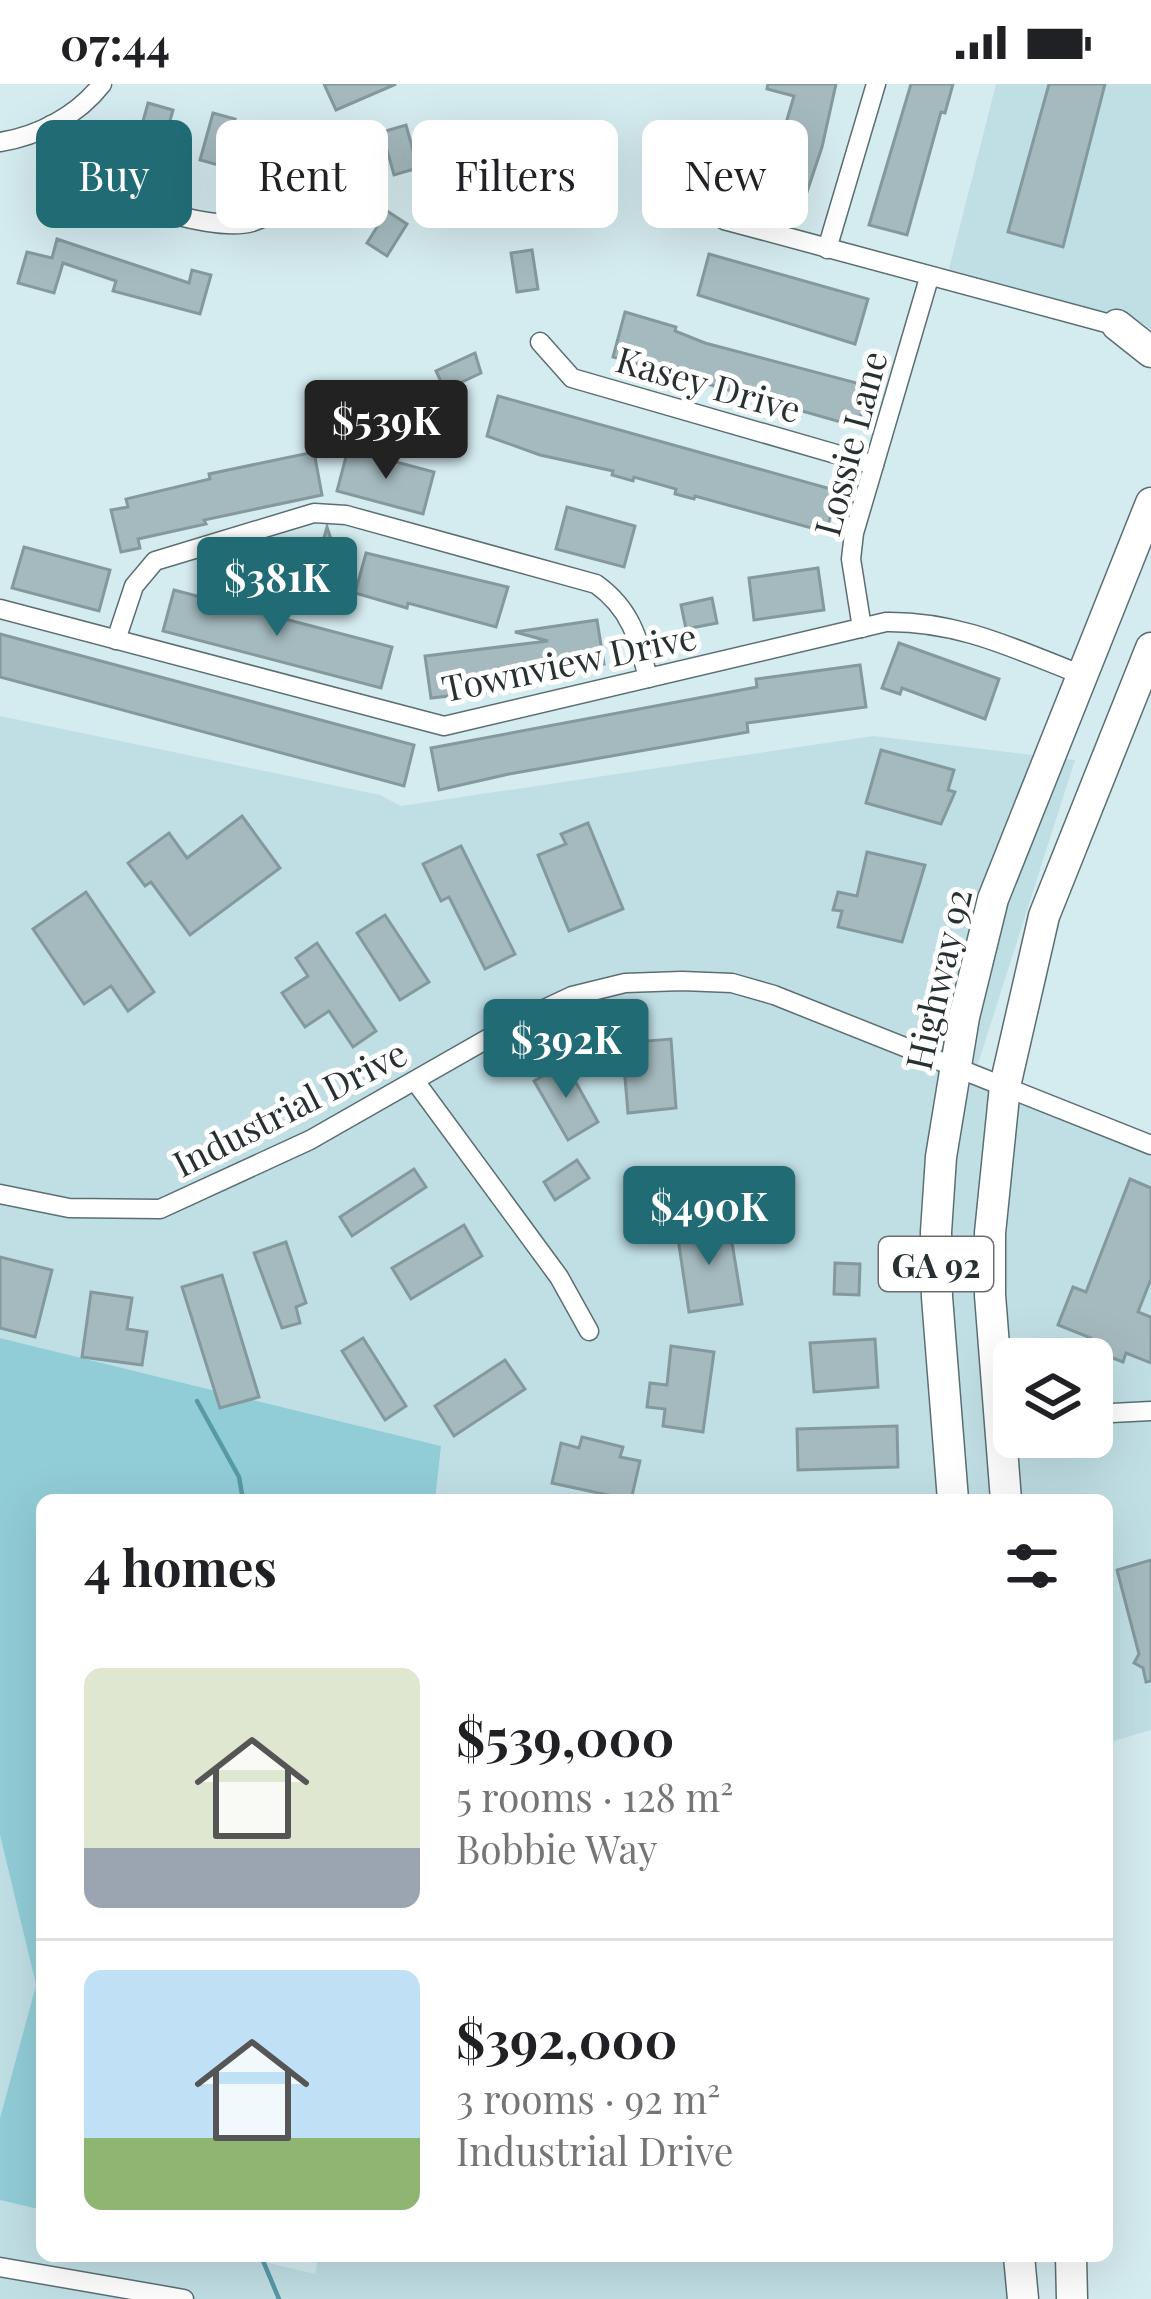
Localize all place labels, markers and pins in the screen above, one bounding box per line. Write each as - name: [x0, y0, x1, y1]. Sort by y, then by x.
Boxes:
- pin: $539K: [302, 380, 470, 482]
- pin: $381K: [193, 537, 361, 639]
- pin: $392K: [482, 999, 650, 1101]
- pin: $490K: [625, 1166, 793, 1268]

